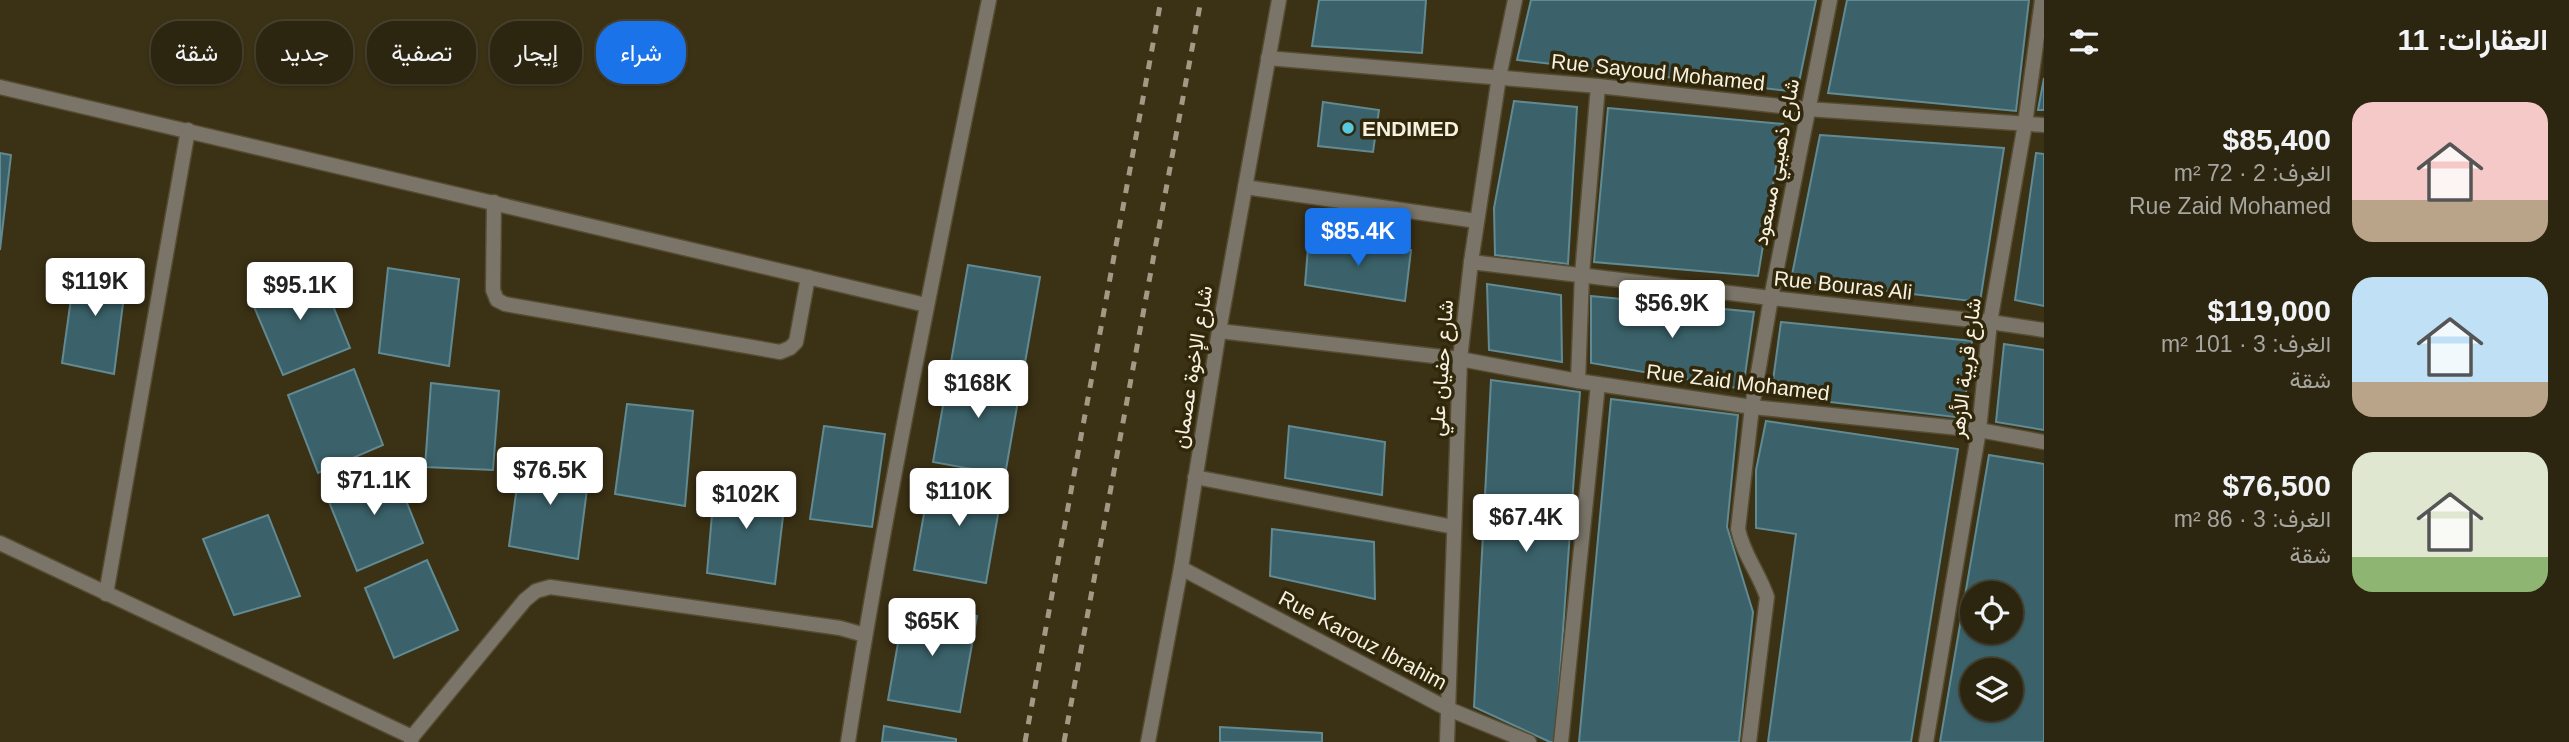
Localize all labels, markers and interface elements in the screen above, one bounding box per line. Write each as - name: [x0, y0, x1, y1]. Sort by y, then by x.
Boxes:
- chip: شقة: [151, 21, 242, 84]
- chip: جديد: [256, 21, 353, 84]
- chip: تصفية: [367, 21, 476, 84]
- chip: إيجار: [490, 21, 582, 84]
- chip: شراء: [596, 21, 686, 84]
- icon: filters: [2065, 23, 2103, 61]
- text: العقارات: 11: [2397, 23, 2548, 56]
- street label: Rue Sayoud Mohamed: [1550, 49, 1766, 95]
- street label: شارع ذهيبي مسعود: [1749, 77, 1809, 248]
- place label: ENDIMED: [1362, 117, 1459, 140]
- marker: ENDIMED: [1340, 120, 1356, 136]
- text: $85,400: [2223, 123, 2331, 156]
- icon: home: [2408, 130, 2492, 214]
- text: الغرف: 2 · 72 m²: [2174, 160, 2331, 186]
- text: Rue Zaid Mohamed: [2129, 193, 2331, 219]
- pin: $85.4K: [1301, 208, 1415, 268]
- text: $85.4K: [1321, 218, 1395, 244]
- pin: $119K: [46, 258, 144, 318]
- pin: $95.1K: [243, 262, 357, 322]
- street label: Rue Bouras Ali: [1773, 266, 1913, 304]
- text: $119K: [62, 268, 128, 294]
- text: $95.1K: [263, 272, 337, 298]
- pin: $56.9K: [1615, 280, 1729, 340]
- street label: شارع الإخوة عصمان: [1168, 284, 1219, 451]
- text: $56.9K: [1635, 290, 1709, 316]
- text: $119,000: [2208, 294, 2331, 327]
- street label: شارع قريبة الأزهر: [1945, 296, 1988, 441]
- street label: شارع حفيان علي: [1425, 299, 1463, 438]
- icon: home: [2408, 305, 2492, 389]
- text: الغرف: 3 · 101 m²: [2161, 331, 2331, 357]
- street label: Rue Zaid Mohamed: [1645, 359, 1831, 405]
- pin: $168K: [929, 360, 1027, 420]
- text: شقة: [2289, 367, 2331, 393]
- text: $168K: [944, 370, 1012, 396]
- pin: $76.5K: [493, 448, 607, 507]
- text: $76.5K: [513, 457, 587, 483]
- pin: $71.1K: [317, 458, 431, 517]
- text: $71.1K: [337, 467, 411, 493]
- pin: $110K: [910, 468, 1008, 528]
- text: $76,500: [2223, 469, 2331, 502]
- pin: $102K: [697, 472, 795, 531]
- text: $110K: [926, 478, 992, 504]
- icon: home: [2408, 480, 2492, 564]
- text: $102K: [712, 481, 780, 507]
- pin: $67.4K: [1469, 494, 1583, 554]
- text: $67.4K: [1489, 504, 1563, 530]
- text: الغرف: 3 · 86 m²: [2174, 506, 2331, 532]
- text: شقة: [2289, 542, 2331, 568]
- map controls: [1960, 581, 2023, 721]
- button: locate: [1960, 581, 2023, 644]
- street label: Rue Karouz Ibrahim: [1275, 586, 1451, 694]
- pin: $65K: [891, 598, 973, 658]
- text: $65K: [905, 608, 959, 634]
- button: layers: [1960, 658, 2023, 721]

